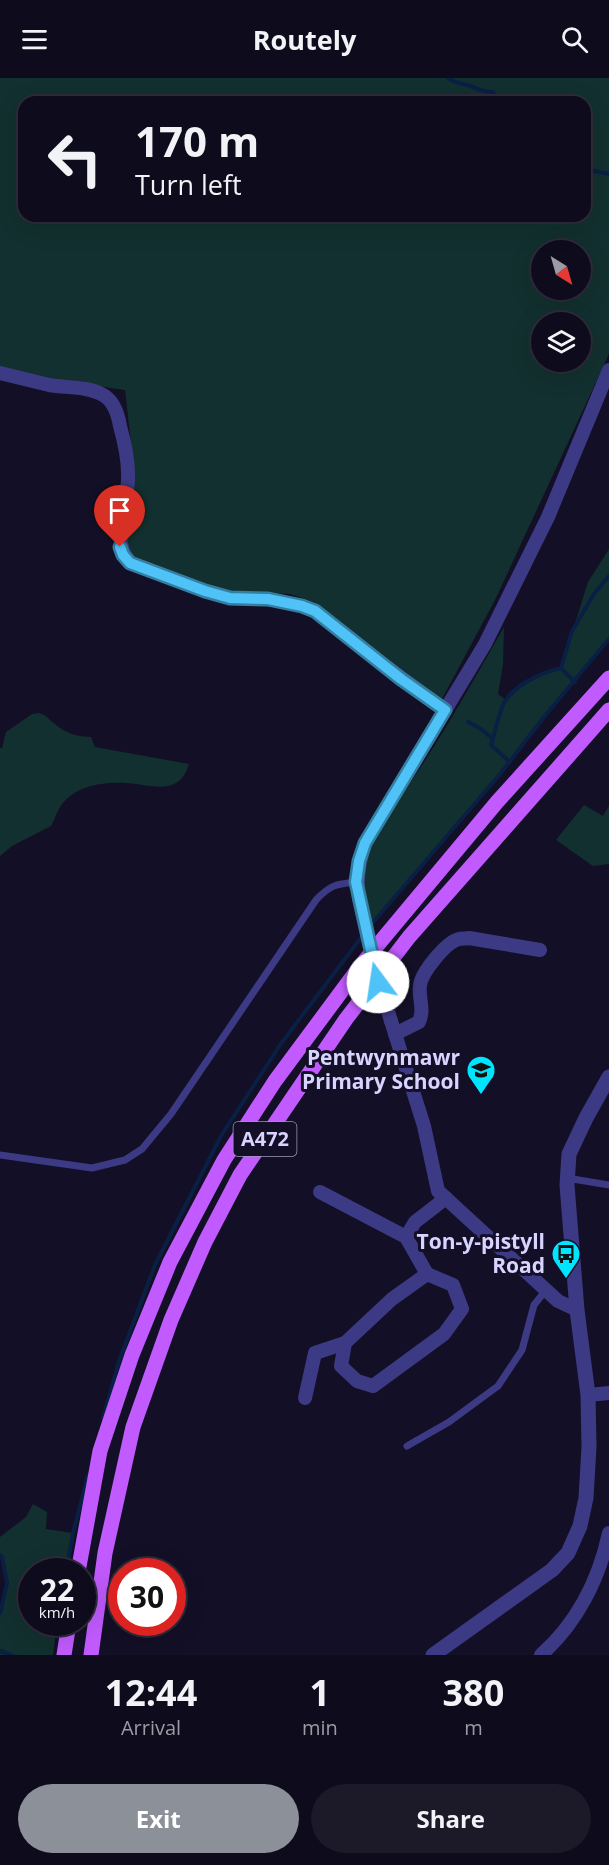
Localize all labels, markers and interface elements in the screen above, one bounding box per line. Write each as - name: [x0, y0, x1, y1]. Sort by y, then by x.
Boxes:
- text: Routely: [253, 21, 356, 58]
- icon: menu: [18, 23, 51, 56]
- icon: search: [558, 23, 591, 56]
- text: 170 m: [135, 112, 259, 169]
- icon: left: [36, 120, 114, 198]
- text: Turn left: [135, 166, 242, 203]
- north arrow: [531, 240, 591, 300]
- map controls: [531, 240, 591, 372]
- button: layers: [531, 312, 591, 372]
- pin: [94, 485, 145, 547]
- icon: arrive: [103, 494, 136, 527]
- position arrow: [346, 950, 410, 1014]
- place label: Pentwynmawr Primary School: [302, 1043, 460, 1095]
- school or university icon: Pentwynmawr Primary School: [465, 1054, 497, 1096]
- road number: A472: [234, 1122, 296, 1156]
- place label: Ton-y-pistyll Road: [417, 1227, 545, 1279]
- bus stop icon: Ton-y-pistyll Road: [550, 1238, 582, 1280]
- speed limit sign: 30: [108, 1558, 186, 1636]
- text: 22: [40, 1569, 74, 1610]
- text: km/h: [39, 1602, 75, 1622]
- text: 12:44: [105, 1668, 197, 1717]
- text: 1: [310, 1668, 330, 1717]
- text: 380: [443, 1668, 504, 1717]
- text: Arrival: [121, 1714, 181, 1741]
- text: min: [302, 1714, 338, 1741]
- text: m: [464, 1714, 483, 1741]
- button: Exit: [18, 1784, 299, 1853]
- button: Share: [311, 1784, 591, 1853]

